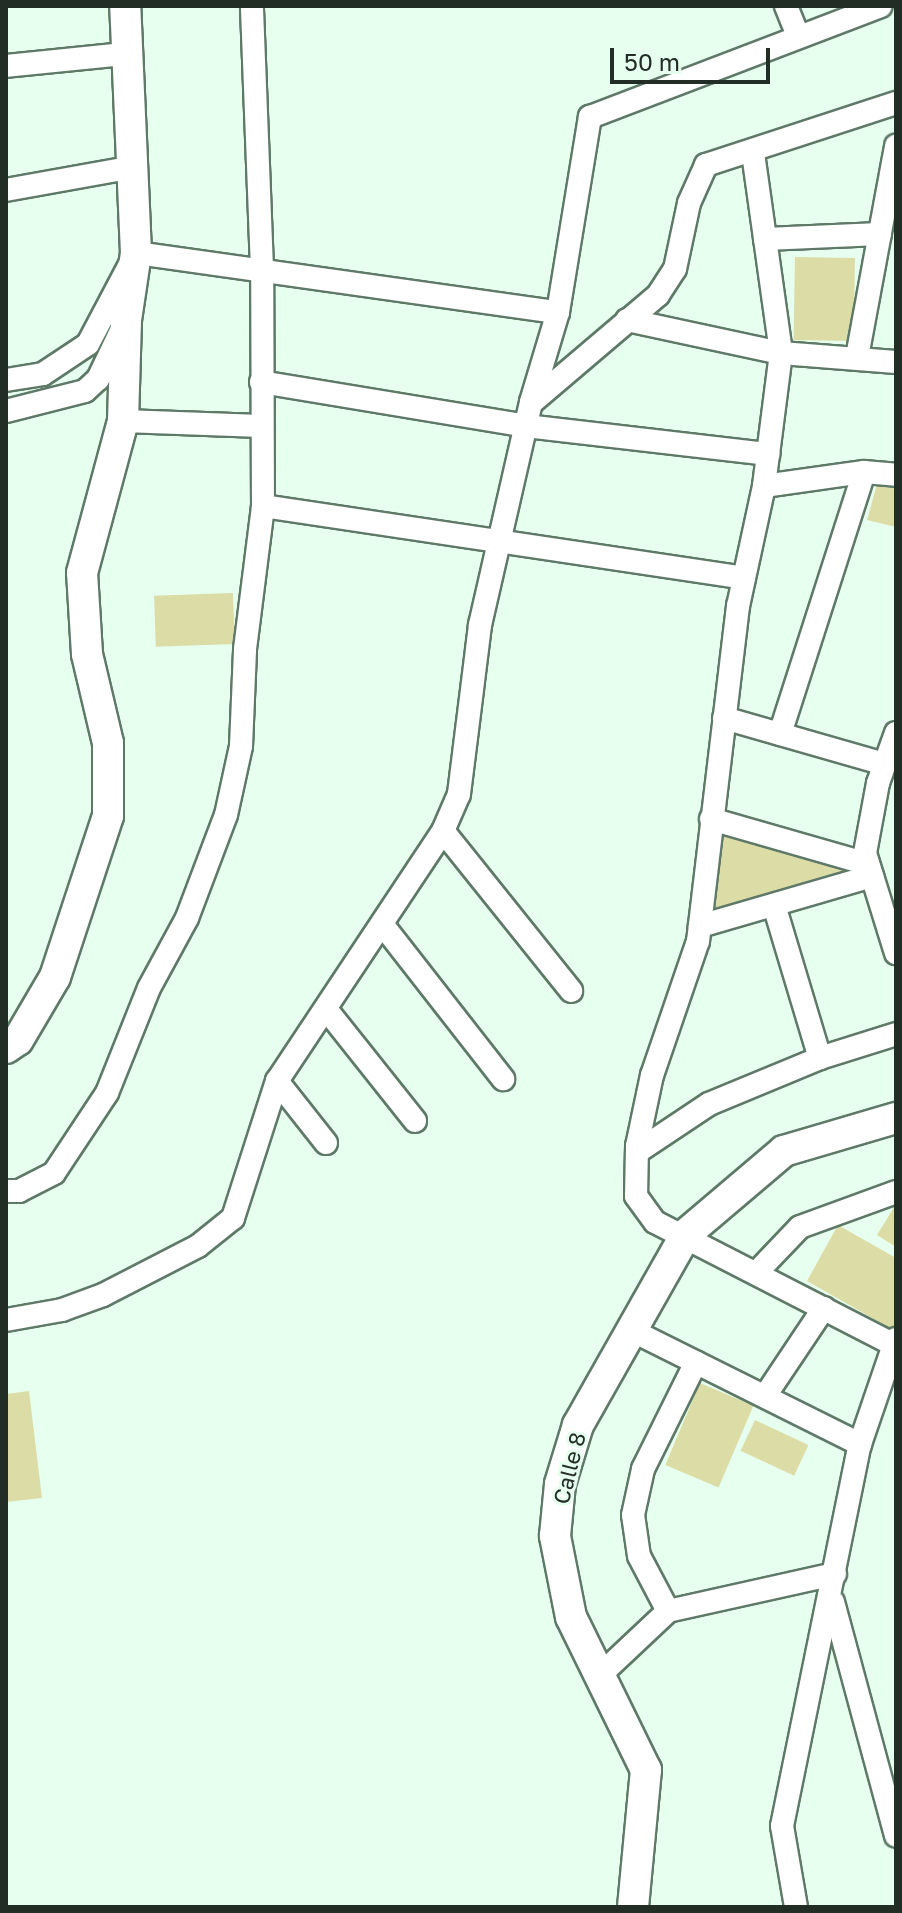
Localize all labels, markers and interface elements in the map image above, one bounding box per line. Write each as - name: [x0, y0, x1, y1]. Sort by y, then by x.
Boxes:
- scale bar: [614, 32, 774, 82]
- text: 50 m: [624, 47, 680, 76]
- street label: Calle 8: [547, 1429, 591, 1507]

